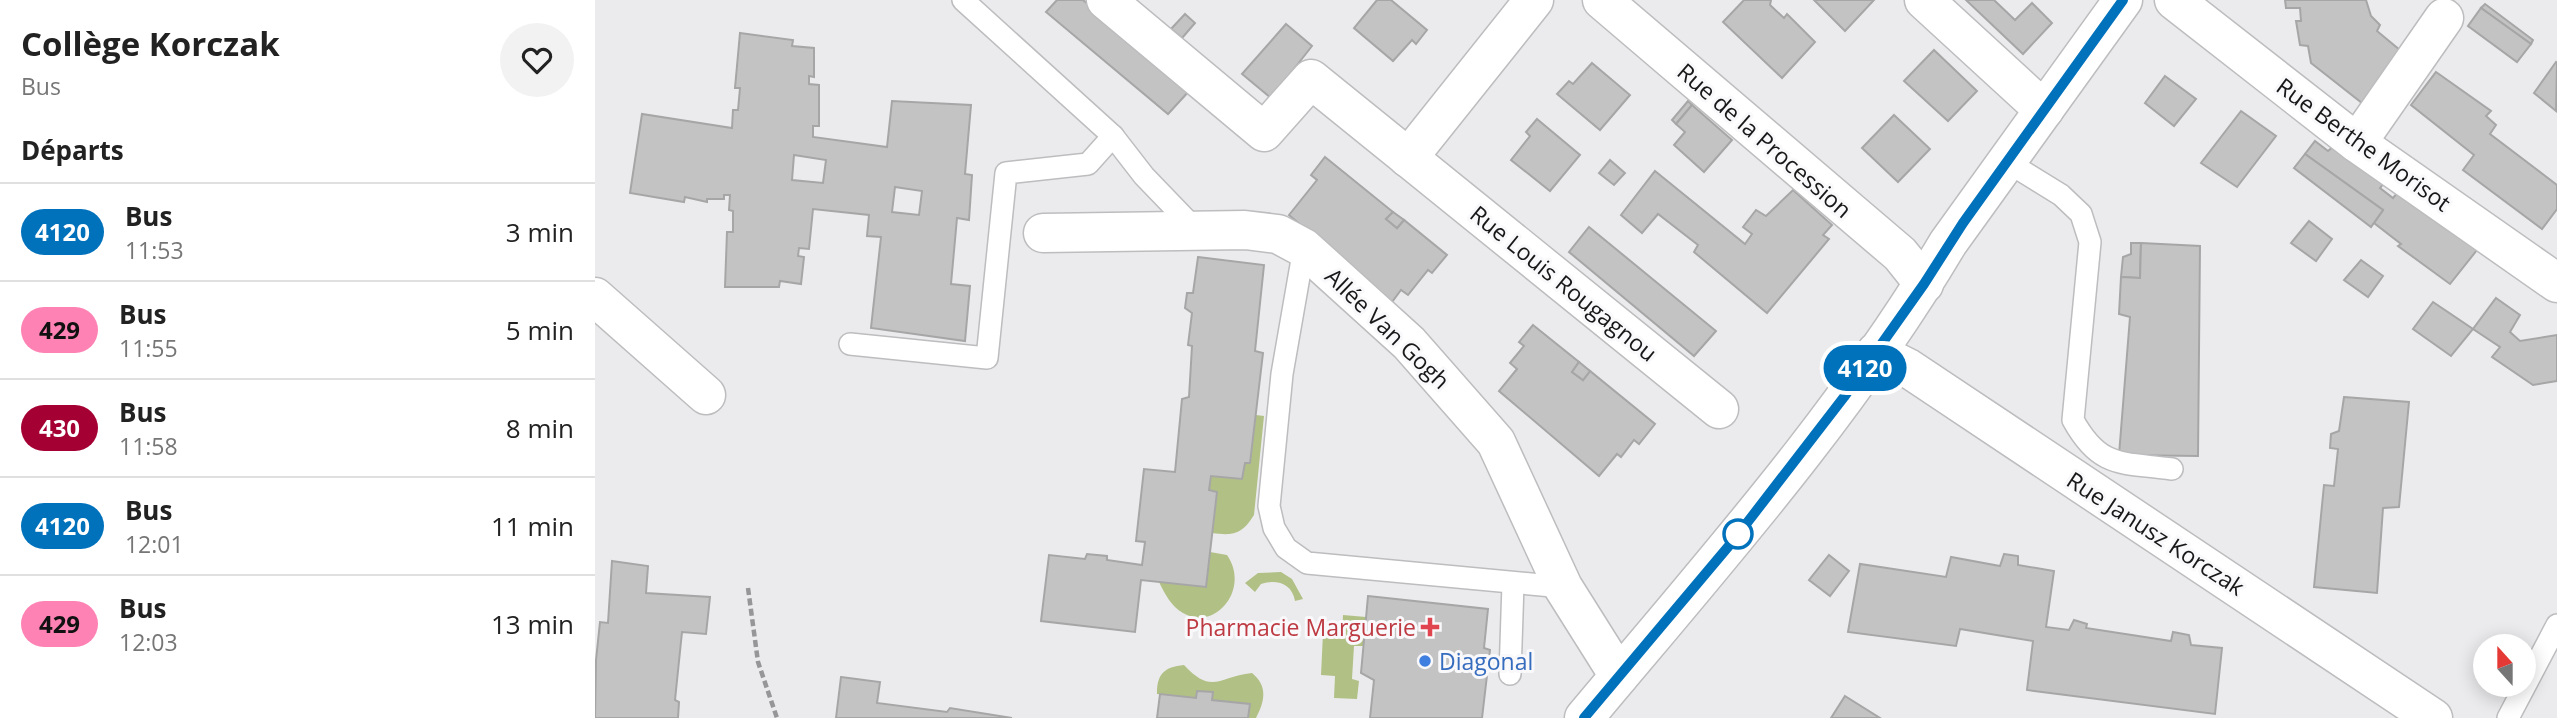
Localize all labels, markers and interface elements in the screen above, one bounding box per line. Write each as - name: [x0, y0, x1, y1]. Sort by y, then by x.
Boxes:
- text: Collège Korczak: [21, 21, 280, 66]
- button: heart: [500, 23, 574, 97]
- street label: Rue de la Procession: [1671, 55, 1859, 225]
- text: Bus: [21, 70, 61, 102]
- street label: Rue Berthe Morisot: [2270, 70, 2458, 218]
- text: Départs: [21, 132, 124, 168]
- text: Bus: [125, 198, 172, 234]
- street label: Rue Louis Rougagnou: [1464, 198, 1664, 368]
- text: 3 min: [506, 214, 574, 250]
- text: 4120: [35, 215, 90, 248]
- text: 11:53: [125, 234, 184, 266]
- street label: Allée Van Gogh: [1319, 260, 1457, 396]
- text: Bus: [119, 296, 166, 332]
- text: 5 min: [506, 312, 574, 348]
- text: 429: [39, 313, 80, 346]
- text: 11:55: [119, 332, 178, 364]
- line badge: 4120: [1816, 345, 1914, 391]
- text: 4120: [1838, 351, 1892, 384]
- text: Bus: [119, 394, 166, 430]
- text: 8 min: [506, 410, 574, 446]
- text: 430: [39, 411, 80, 444]
- text: 11:58: [119, 430, 178, 462]
- street label: Rue Janusz Korczak: [2061, 463, 2251, 603]
- text: Bus: [125, 492, 172, 528]
- text: 11 min: [491, 508, 574, 544]
- text: 4120: [35, 509, 90, 542]
- unlabelled marker: [1723, 519, 1753, 549]
- text: 12:01: [125, 528, 184, 560]
- text: Bus: [119, 590, 166, 626]
- text: 13 min: [491, 606, 574, 642]
- text: 429: [39, 607, 80, 640]
- place label: Pharmacie Marguerie: [1186, 611, 1416, 643]
- marker: Pharmacie Marguerie: [1422, 619, 1438, 635]
- text: 12:03: [119, 626, 178, 658]
- north arrow: [2473, 634, 2536, 696]
- map controls: [2473, 634, 2536, 697]
- place label: Diagonal: [1439, 645, 1533, 677]
- marker: Diagonal: [1417, 653, 1433, 669]

